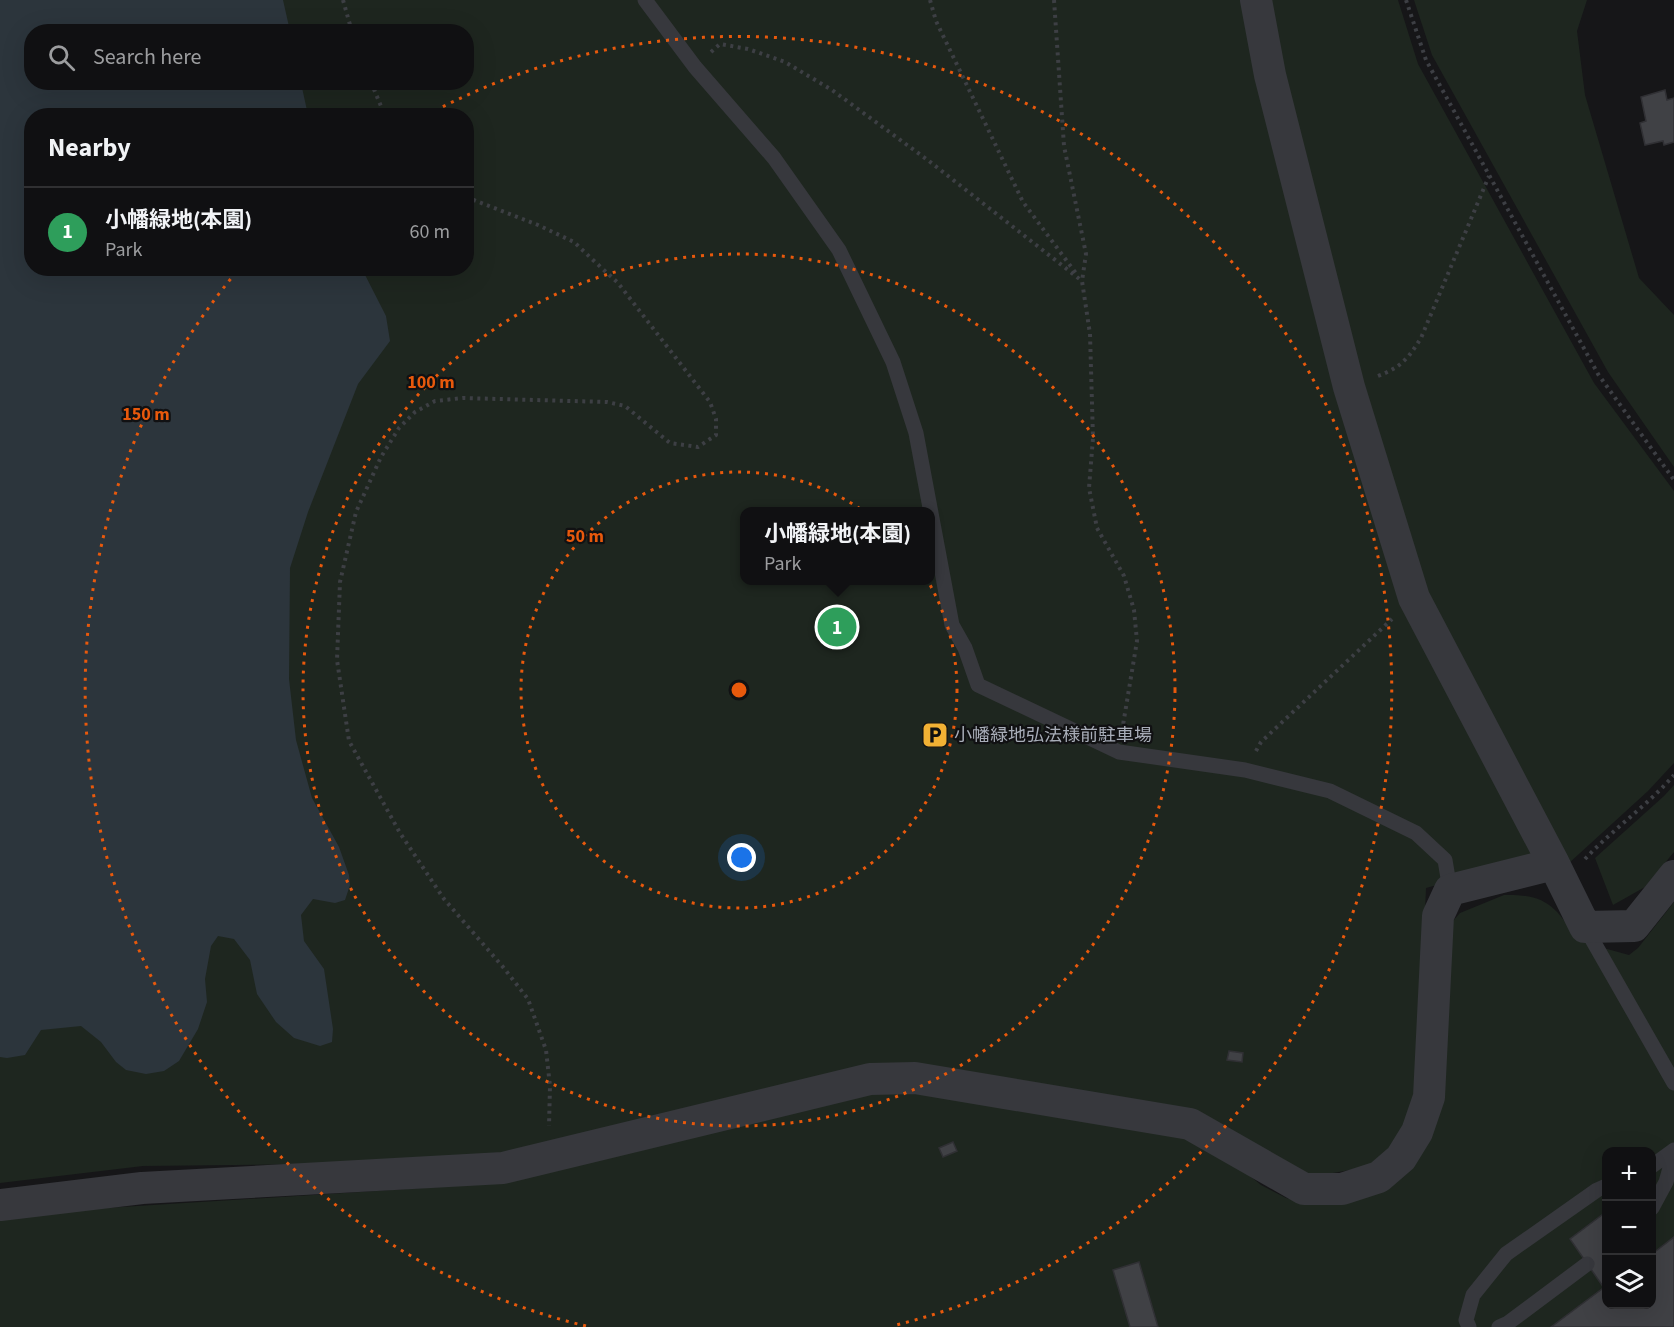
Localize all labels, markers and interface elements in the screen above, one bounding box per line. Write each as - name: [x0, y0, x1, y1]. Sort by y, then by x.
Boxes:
- search box: [24, 24, 474, 90]
- icon: search: [45, 41, 78, 74]
- text: Search here: [93, 41, 201, 73]
- text: Nearby: [48, 129, 131, 166]
- text: 小幡緑地(本園): [105, 204, 252, 236]
- text: 1: [62, 218, 73, 246]
- text: 60 m: [410, 218, 450, 246]
- text: Park: [105, 236, 142, 264]
- text: 100 m: [407, 370, 455, 395]
- text: 150 m: [122, 402, 170, 427]
- popup: [740, 507, 935, 585]
- text: 小幡緑地(本園): [764, 518, 911, 550]
- text: 50 m: [566, 524, 604, 549]
- text: Park: [764, 550, 801, 578]
- pin: 1: [818, 604, 856, 650]
- centre of rings: [729, 680, 749, 700]
- parking icon: 小幡緑地弘法様前駐車場: [920, 720, 950, 750]
- place label: 小幡緑地弘法様前駐車場: [954, 723, 1152, 748]
- your location: [727, 843, 756, 872]
- map controls: [1602, 1147, 1656, 1309]
- button: +: [1602, 1147, 1656, 1201]
- button: −: [1602, 1201, 1656, 1255]
- button: layers: [1602, 1255, 1656, 1309]

